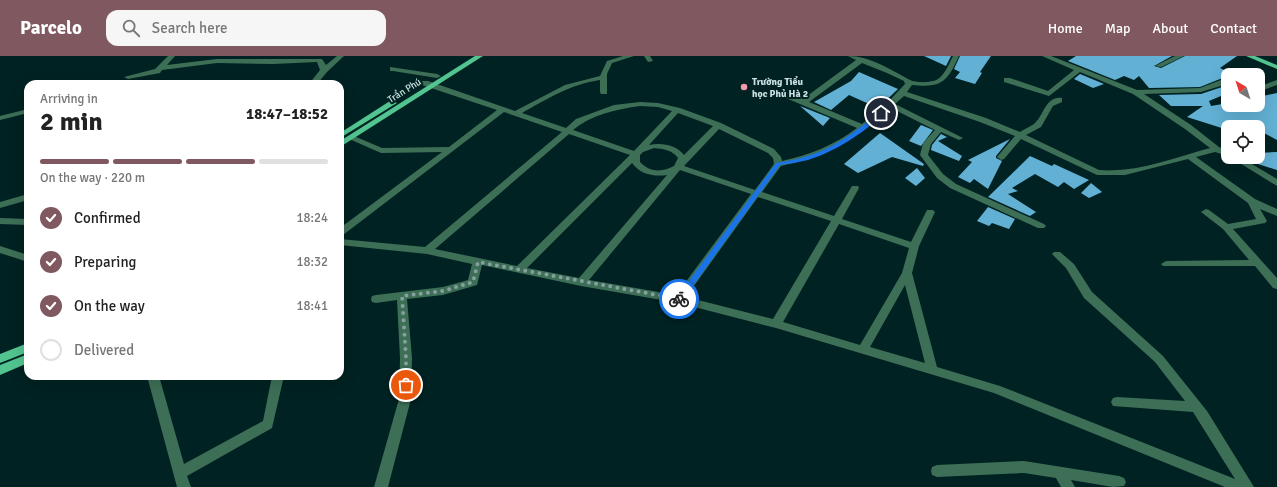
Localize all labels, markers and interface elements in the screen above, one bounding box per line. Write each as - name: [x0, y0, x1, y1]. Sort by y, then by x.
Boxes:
- search box: [106, 10, 386, 46]
- text: Parcelo: [20, 16, 82, 40]
- icon: search: [120, 17, 142, 39]
- text: Search here: [152, 19, 227, 37]
- text: Home: [1048, 20, 1083, 37]
- text: Map: [1105, 20, 1130, 37]
- text: About: [1152, 20, 1188, 37]
- text: Contact: [1210, 20, 1257, 37]
- north arrow: [1221, 68, 1265, 112]
- map controls: [1221, 68, 1265, 164]
- street label: Trần Phú: [386, 76, 424, 106]
- place label: Trường Tiểu học Phủ Hà 2: [752, 76, 808, 100]
- marker: Trường Tiểu học Phủ Hà 2: [739, 82, 749, 92]
- text: Arriving in: [40, 91, 98, 107]
- pin: [864, 96, 898, 130]
- icon: home: [870, 102, 892, 124]
- text: 18:47–18:52: [246, 105, 328, 123]
- text: 2 min: [40, 106, 103, 138]
- button: locate: [1221, 120, 1265, 164]
- text: On the way · 220 m: [40, 170, 145, 186]
- icon: check: [40, 207, 62, 229]
- text: Confirmed: [74, 209, 141, 227]
- text: 18:24: [296, 210, 328, 226]
- icon: check: [40, 251, 62, 273]
- text: Preparing: [74, 253, 137, 271]
- text: 18:32: [296, 254, 328, 270]
- courier: [659, 279, 699, 319]
- icon: bike: [668, 288, 690, 310]
- icon: check: [40, 295, 62, 317]
- text: On the way: [74, 297, 145, 315]
- text: 18:41: [296, 298, 328, 314]
- text: Delivered: [74, 341, 134, 359]
- pin: [389, 368, 423, 402]
- icon: bag: [395, 374, 417, 396]

